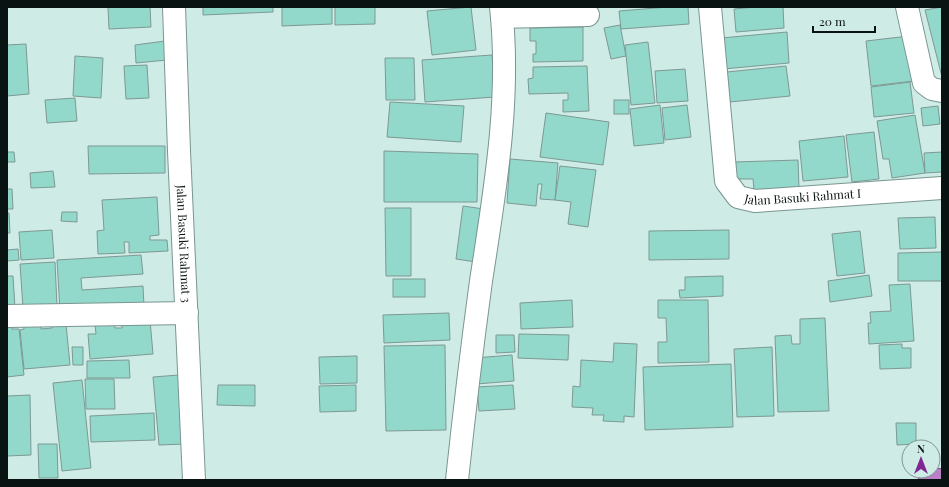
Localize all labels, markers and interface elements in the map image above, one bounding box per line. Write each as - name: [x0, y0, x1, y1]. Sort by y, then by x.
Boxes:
- scale bar: [813, 8, 875, 34]
- text: 20 m: [819, 13, 846, 29]
- street label: Jalan Basuki Rahmat 3: [174, 183, 195, 303]
- street label: Jalan Basuki Rahmat I: [742, 185, 861, 208]
- north arrow: [901, 439, 941, 479]
- text: N: [917, 441, 925, 456]

